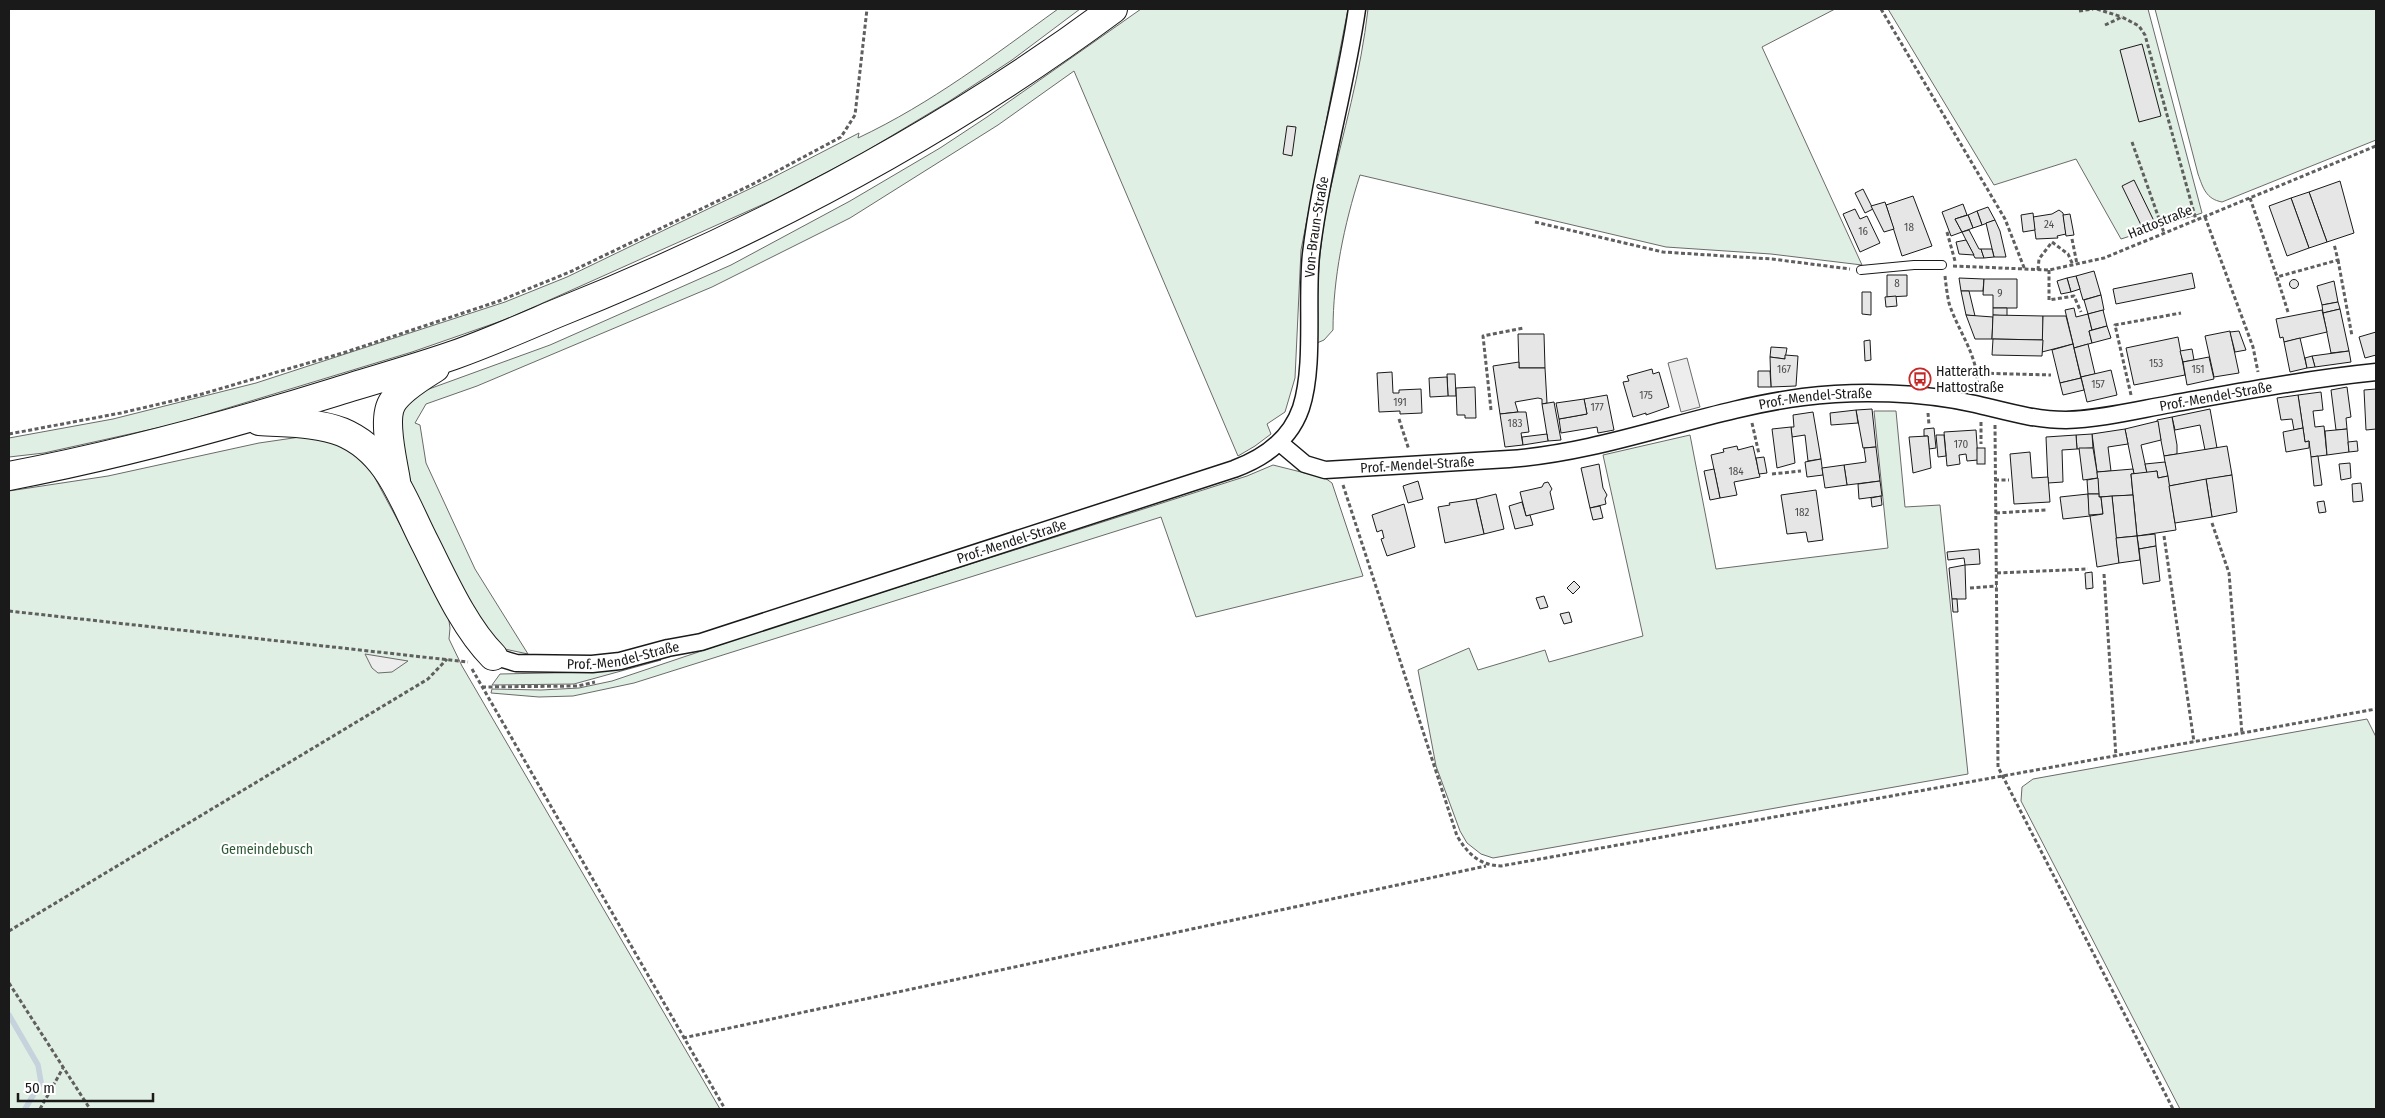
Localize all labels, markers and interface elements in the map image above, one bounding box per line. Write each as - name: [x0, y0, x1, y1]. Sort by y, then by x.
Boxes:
- street label: Von-Braun-Straße: [1301, 175, 1332, 278]
- street label: Hattostraße: [2125, 201, 2195, 243]
- house number: 24: [2044, 218, 2055, 231]
- house number: 18: [1904, 221, 1914, 234]
- house number: 16: [1858, 225, 1868, 238]
- house number: 8: [1894, 277, 1900, 290]
- house number: 9: [1997, 287, 2003, 300]
- house number: 153: [2149, 357, 2163, 370]
- house number: 167: [1777, 363, 1792, 376]
- place label: Hatterath Hattostraße: [1936, 363, 2004, 396]
- house number: 151: [2191, 363, 2205, 376]
- bus stop icon: Hatterath Hattostraße: [1908, 367, 1932, 391]
- house number: 157: [2091, 378, 2105, 391]
- street label: Prof.-Mendel-Straße: [2158, 378, 2273, 414]
- street label: Prof.-Mendel-Straße: [1757, 384, 1872, 413]
- house number: 175: [1639, 389, 1653, 402]
- house number: 191: [1393, 396, 1407, 409]
- house number: 177: [1590, 401, 1604, 414]
- house number: 183: [1508, 417, 1522, 430]
- house number: 170: [1954, 438, 1968, 451]
- street label: Prof.-Mendel-Straße: [1360, 453, 1475, 476]
- house number: 184: [1728, 465, 1744, 478]
- house number: 182: [1795, 506, 1809, 519]
- street label: Prof.-Mendel-Straße: [955, 515, 1069, 567]
- street label: Prof.-Mendel-Straße: [567, 638, 681, 673]
- park label: Gemeindebusch: [221, 841, 313, 858]
- scale bar: [18, 1070, 152, 1102]
- text: 50 m: [25, 1079, 55, 1097]

